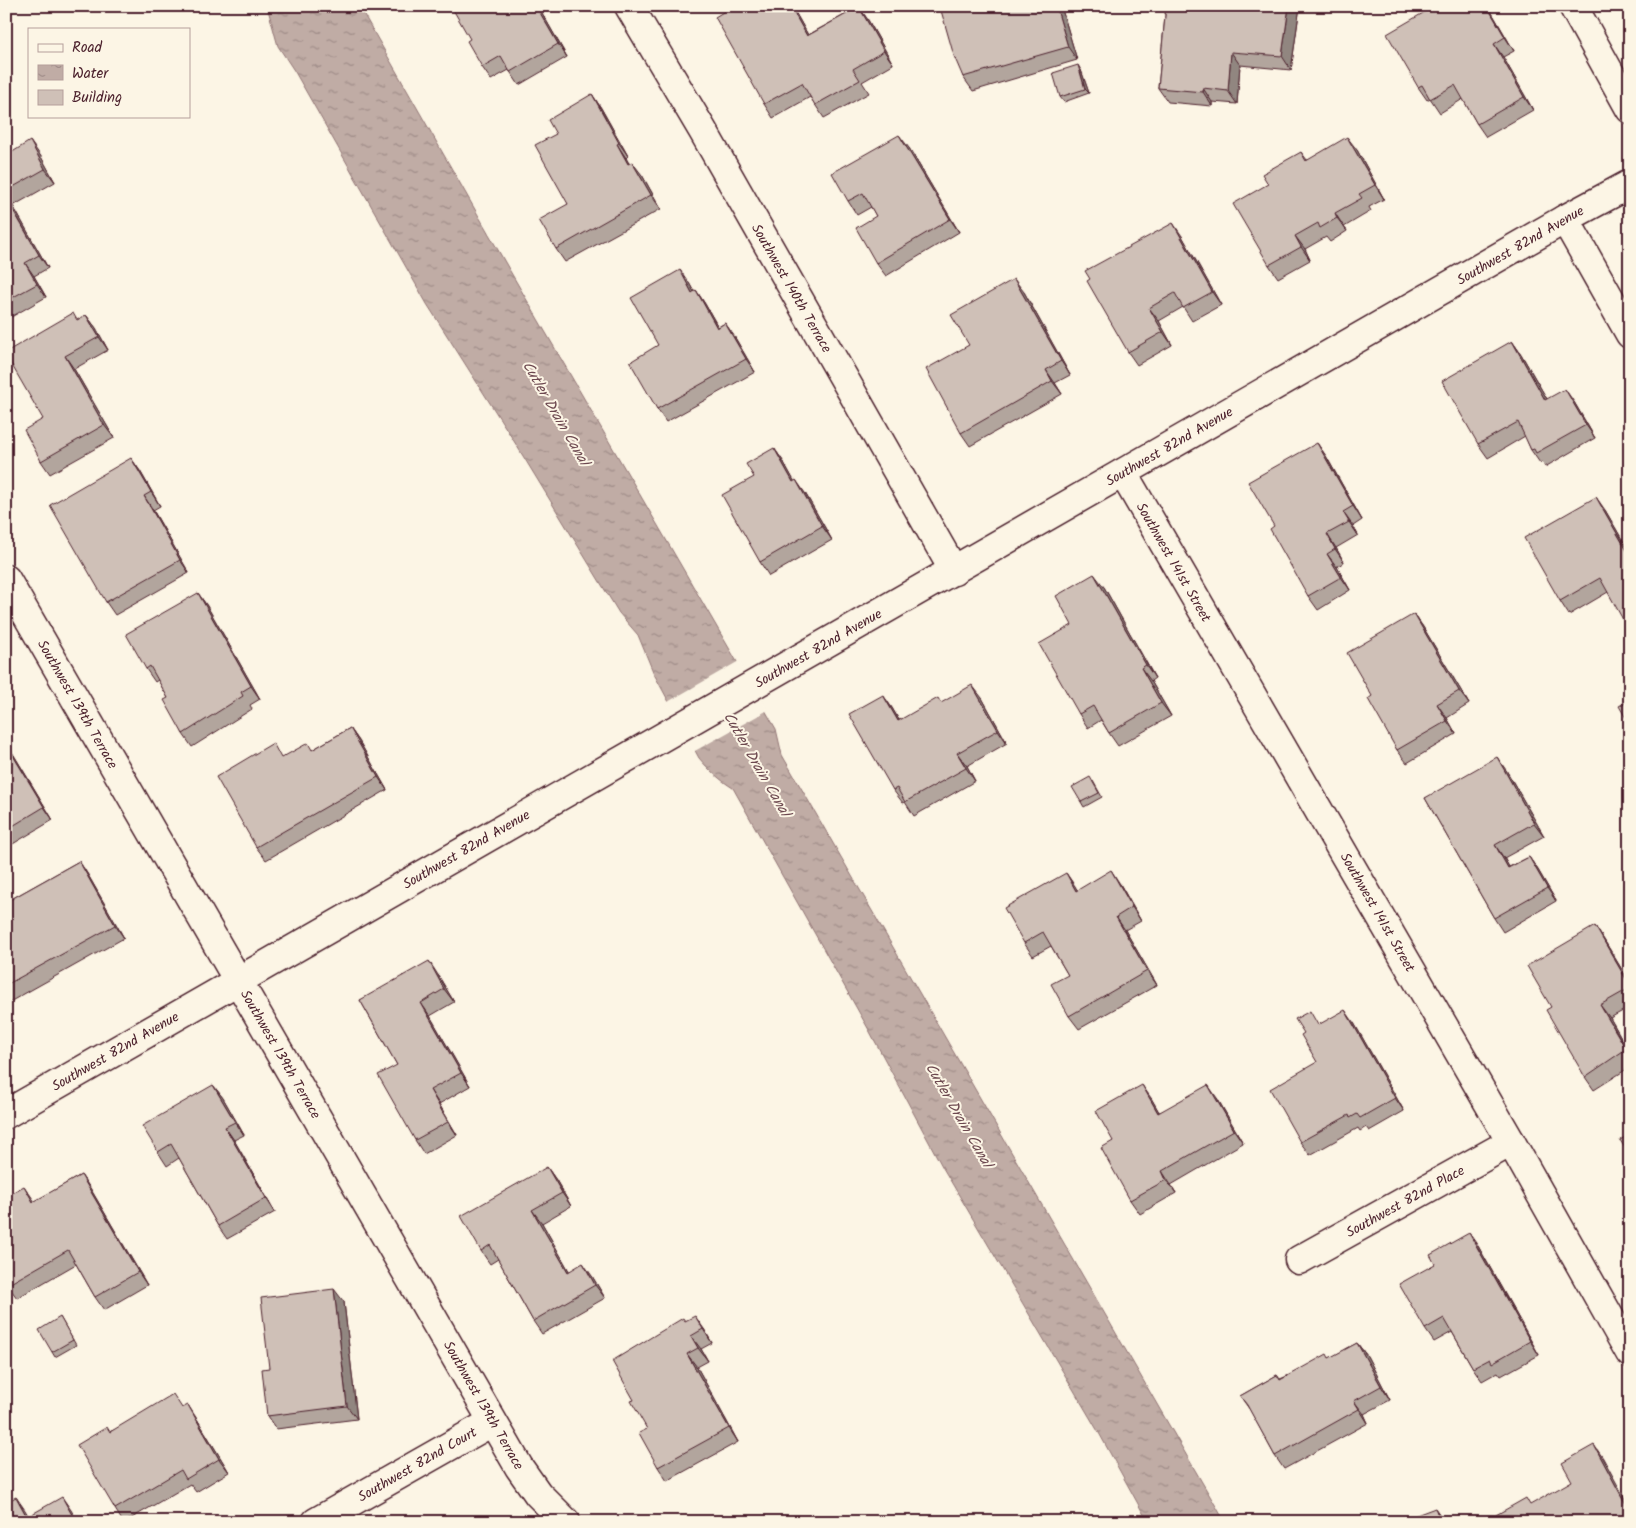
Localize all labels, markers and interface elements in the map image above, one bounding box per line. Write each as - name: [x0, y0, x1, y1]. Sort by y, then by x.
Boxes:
- legend: [28, 28, 190, 118]
- text: Road: [72, 36, 103, 60]
- text: Water: [72, 62, 109, 86]
- text: Building: [72, 86, 122, 110]
- street label: Southwest 82nd Avenue: [1453, 200, 1589, 291]
- street label: Southwest 140th Terrace: [745, 220, 837, 358]
- water label: Cutler Drain Canal: [515, 357, 597, 473]
- street label: Southwest 82nd Avenue: [1102, 401, 1238, 492]
- street label: Southwest 141st Street: [1130, 498, 1217, 627]
- street label: Southwest 82nd Avenue: [751, 603, 887, 694]
- street label: Southwest 139th Terrace: [31, 636, 124, 774]
- water label: Cutler Drain Canal: [716, 708, 798, 824]
- street label: Southwest 82nd Avenue: [399, 804, 535, 895]
- street label: Southwest 141st Street: [1334, 848, 1421, 977]
- street label: Southwest 139th Terrace: [234, 986, 327, 1124]
- street label: Southwest 82nd Avenue: [48, 1006, 184, 1097]
- water label: Cutler Drain Canal: [918, 1059, 1000, 1175]
- street label: Southwest 82nd Place: [1342, 1160, 1470, 1244]
- street label: Southwest 139th Terrace: [437, 1337, 530, 1475]
- street label: Southwest 82nd Court: [354, 1421, 482, 1508]

